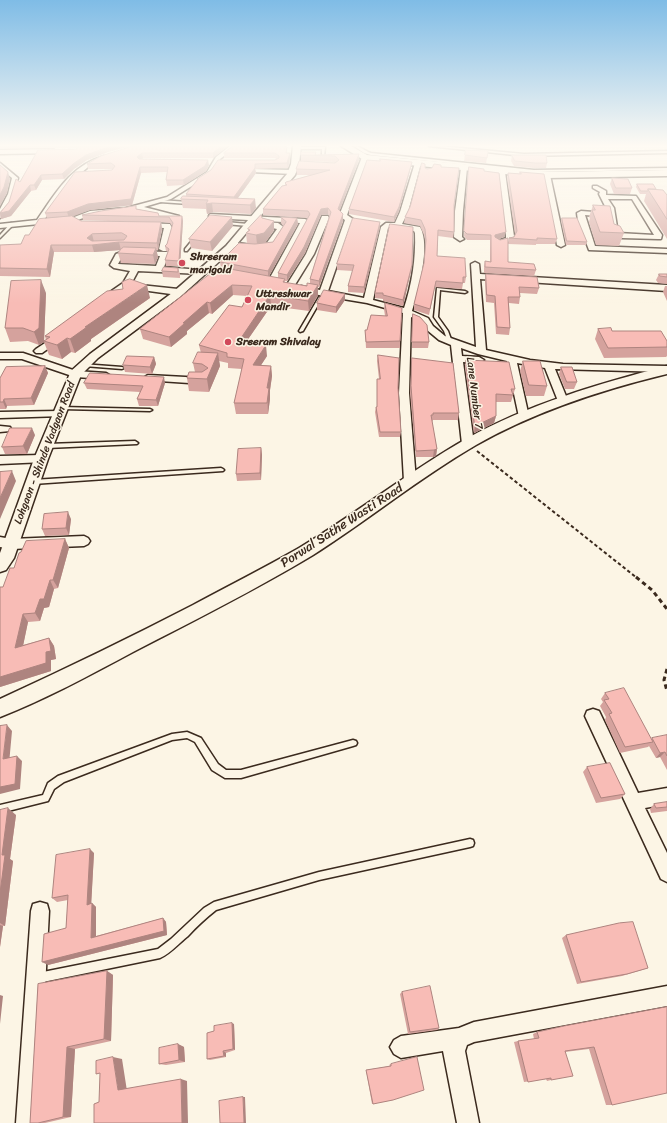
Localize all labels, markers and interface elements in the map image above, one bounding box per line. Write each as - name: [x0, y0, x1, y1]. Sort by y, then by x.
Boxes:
- place label: Shreeram marigold: [190, 250, 237, 276]
- marker: Shreeram marigold: [177, 258, 187, 268]
- place label: Uttreshwar Mandir: [256, 287, 311, 313]
- marker: Uttreshwar Mandir: [243, 295, 253, 305]
- place label: Sreeram Shivalay: [236, 335, 321, 349]
- marker: Sreeram Shivalay: [223, 337, 233, 347]
- street label: Lane Number 7: [463, 356, 485, 430]
- street label: Lohgaon - Shinde Vadgaon Road: [12, 380, 78, 526]
- street label: Porwal Sathe Wasti Road: [278, 481, 406, 571]

